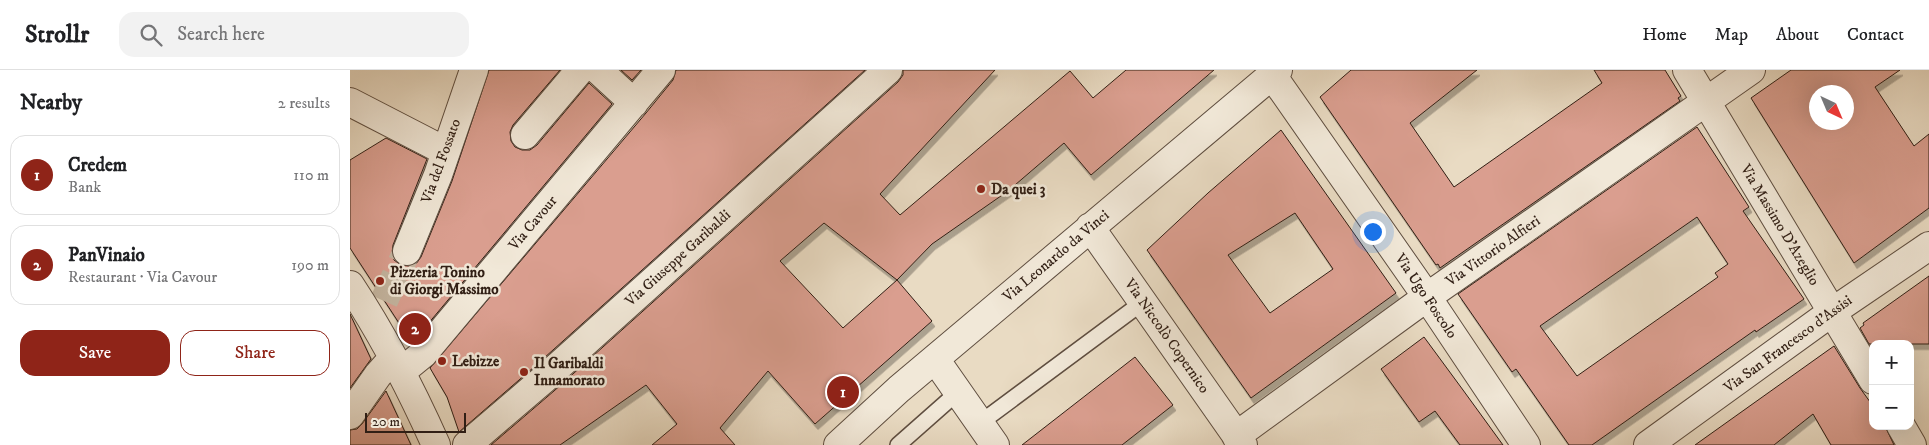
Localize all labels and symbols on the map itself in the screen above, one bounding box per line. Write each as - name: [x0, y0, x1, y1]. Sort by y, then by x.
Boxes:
- north arrow: [1809, 85, 1854, 130]
- street label: Via del Fossato: [417, 116, 465, 207]
- street label: Via Massimo D'Azeglio: [1736, 160, 1824, 289]
- place label: Da quei 3: [991, 180, 1046, 200]
- marker: Da quei 3: [975, 183, 987, 195]
- street label: Via Cavour: [504, 191, 562, 255]
- street label: Via Giuseppe Garibaldi: [620, 205, 735, 311]
- street label: Via Leonardo da Vinci: [998, 206, 1113, 307]
- street label: Via Vittorio Alfieri: [1441, 211, 1544, 291]
- your location: [1360, 219, 1386, 245]
- street label: Via Ugo Foscolo: [1390, 249, 1461, 342]
- place label: Pizzeria Tonino di Giorgi Massimo: [390, 263, 499, 299]
- street label: Via Niccolò Copernico: [1120, 274, 1214, 397]
- marker: Pizzeria Tonino di Giorgi Massimo: [374, 275, 386, 287]
- street label: Via San Francesco d'Assisi: [1719, 291, 1856, 398]
- pin: 2: [399, 310, 431, 348]
- place label: Lebizze: [452, 352, 500, 371]
- place label: Il Garibaldi Innamorato: [534, 354, 605, 390]
- marker: Lebizze: [436, 355, 448, 367]
- marker: Il Garibaldi Innamorato: [518, 366, 530, 378]
- pin: 1: [827, 373, 859, 411]
- scale bar: [365, 410, 466, 433]

